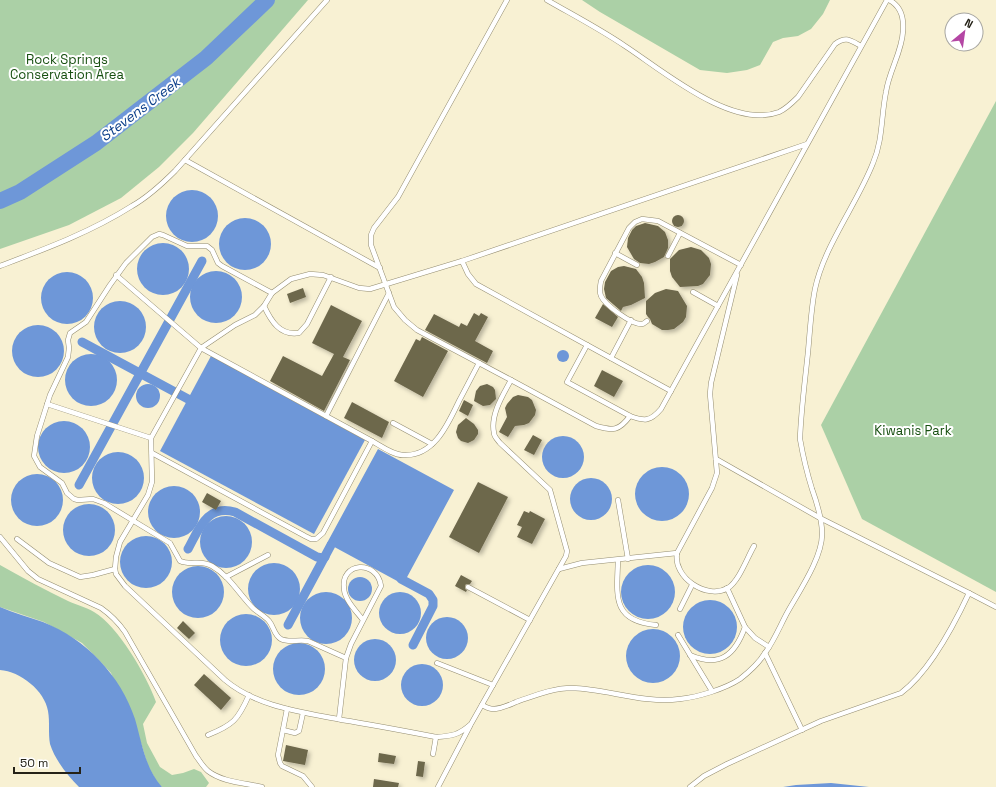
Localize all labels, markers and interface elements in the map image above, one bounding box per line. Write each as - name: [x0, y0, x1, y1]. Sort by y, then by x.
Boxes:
- north arrow: [944, 12, 984, 52]
- text: N: [962, 15, 975, 31]
- park label: Rock Springs Conservation Area: [10, 51, 125, 83]
- water label: Stevens Creek: [96, 72, 185, 145]
- park label: Kiwanis Park: [874, 422, 952, 439]
- scale bar: [14, 749, 80, 775]
- text: 50 m: [20, 755, 48, 771]

